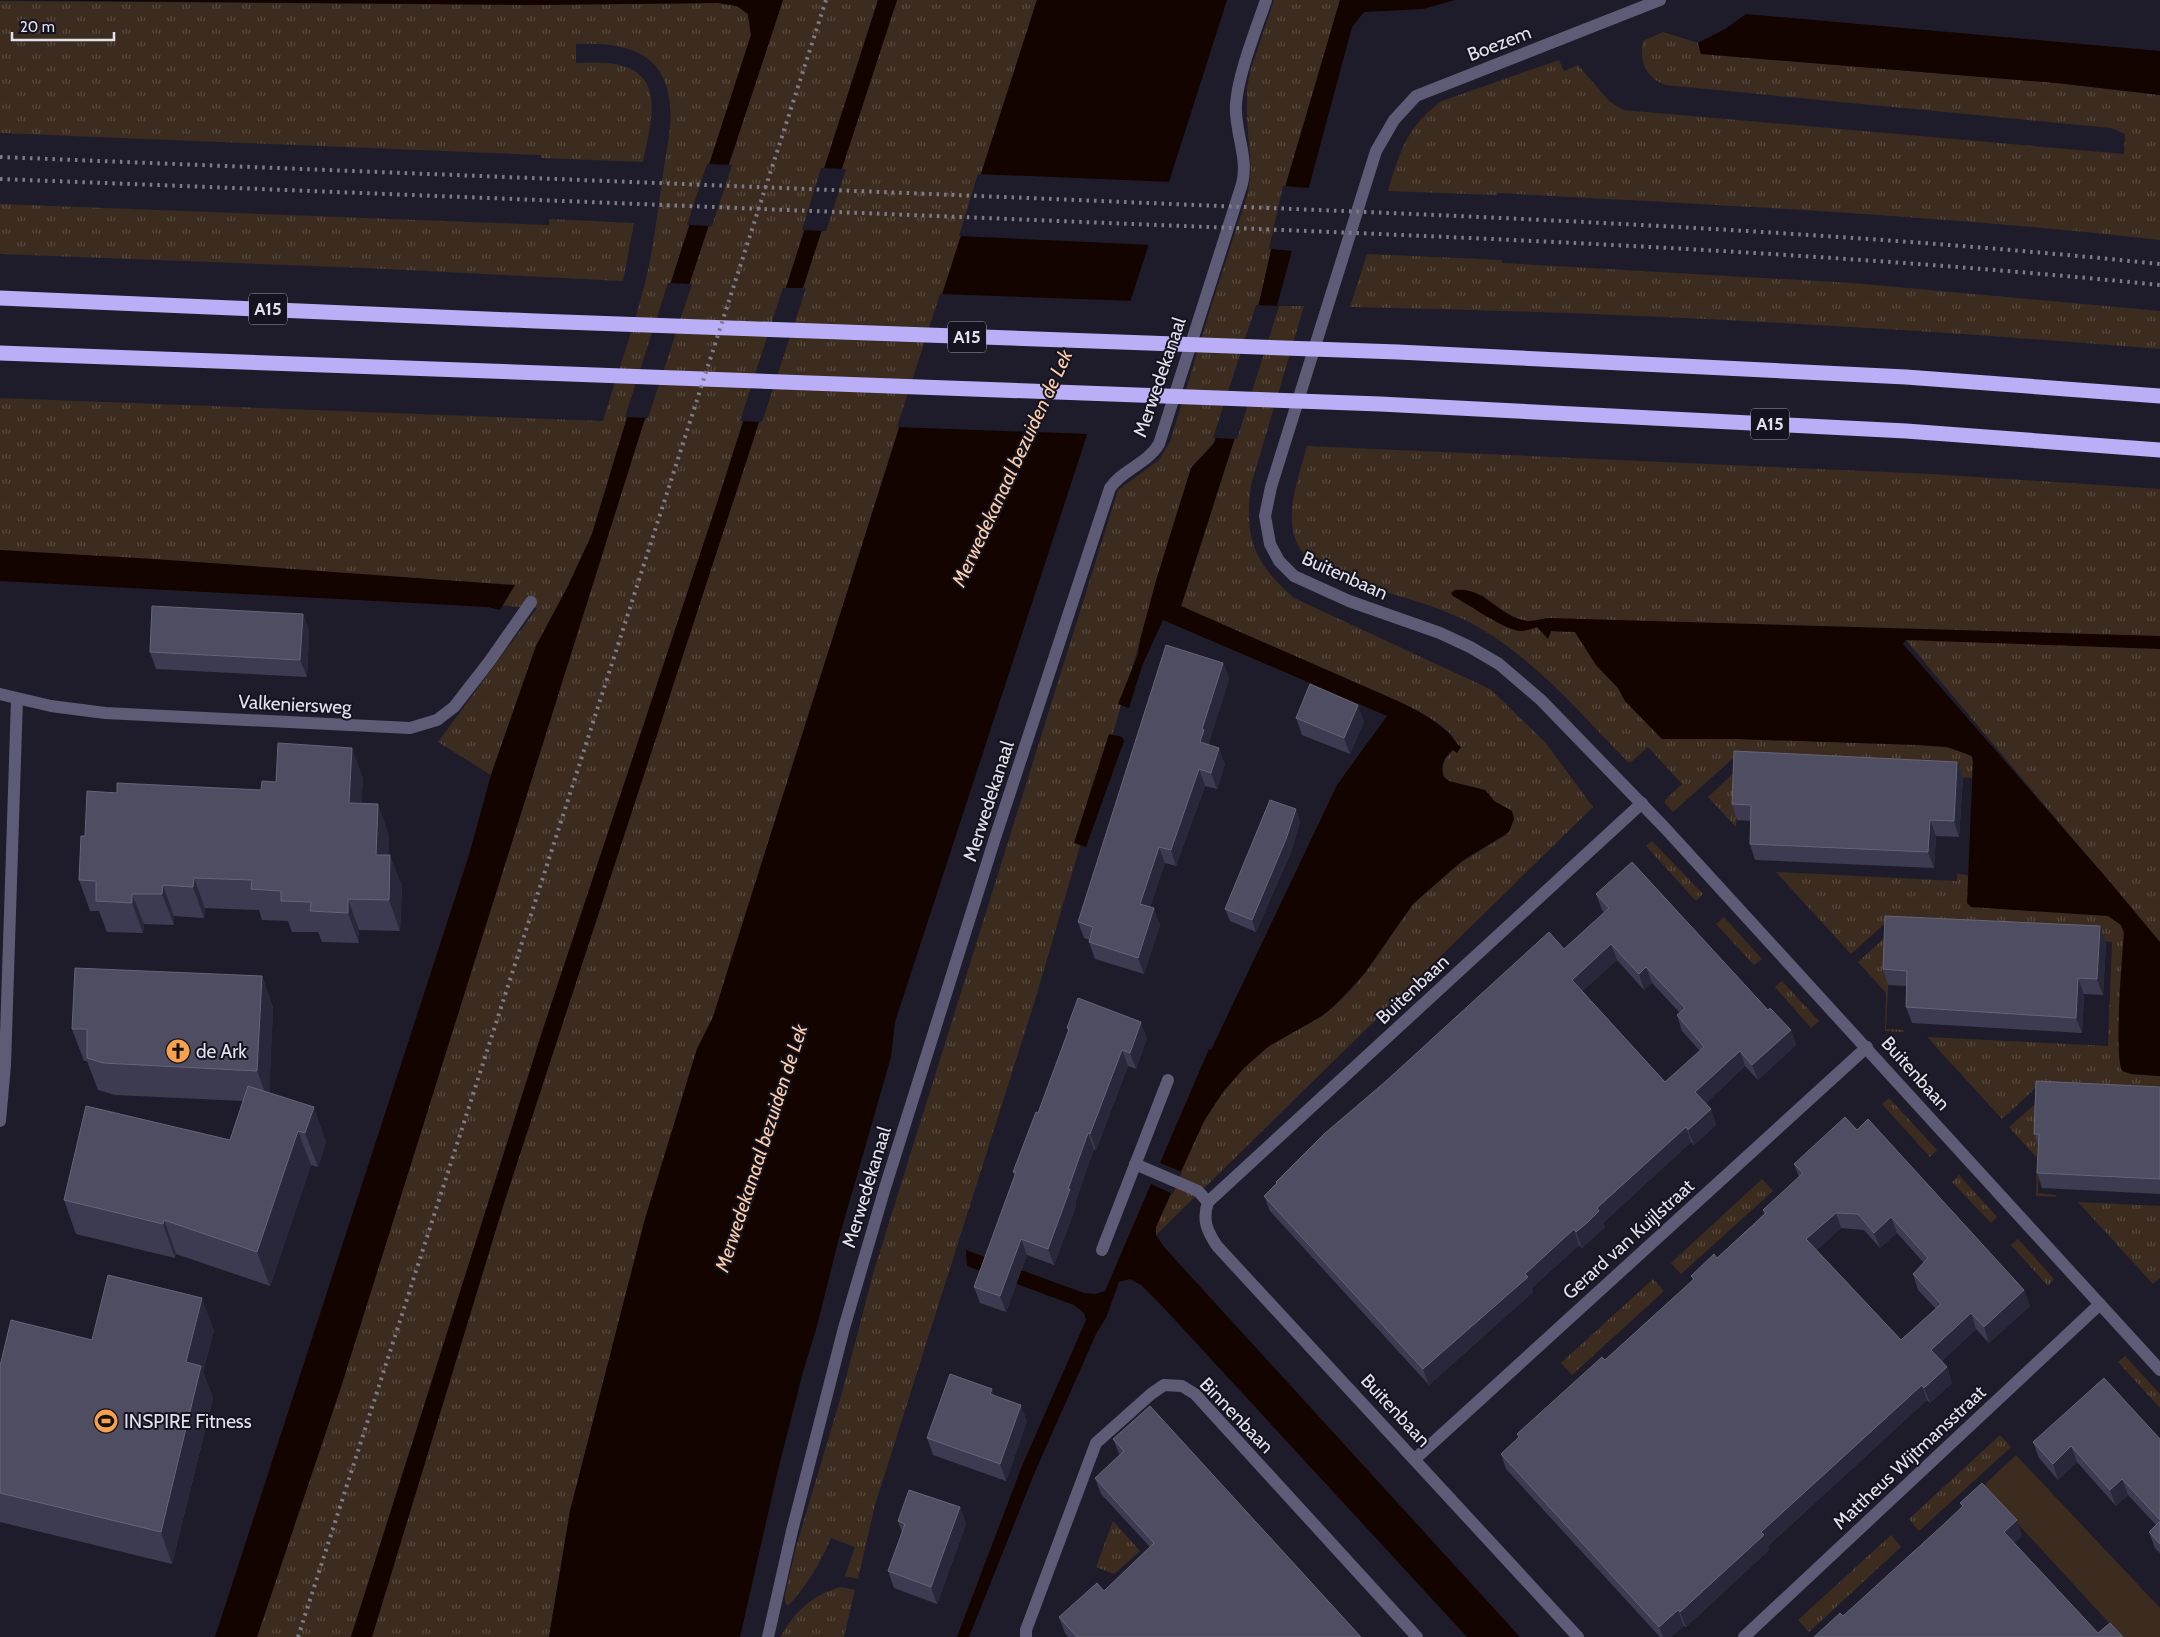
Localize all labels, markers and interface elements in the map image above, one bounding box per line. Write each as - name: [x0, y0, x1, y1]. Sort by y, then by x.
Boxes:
- scale bar: [12, 10, 115, 42]
- text: 20 m: [20, 18, 55, 36]
- street label: Boezem: [1464, 21, 1534, 66]
- road number: A15: [249, 294, 287, 324]
- street label: Merwedekanaal: [1128, 314, 1191, 440]
- road number: A15: [948, 322, 986, 352]
- water label: Merwedekanaal bezuiden de Lek: [946, 344, 1078, 591]
- road number: A15: [1751, 408, 1789, 439]
- street label: Buitenbaan: [1298, 546, 1391, 605]
- street label: Valkeniersweg: [238, 690, 353, 719]
- street label: Merwedekanaal: [958, 737, 1019, 864]
- street label: Buitenbaan: [1371, 950, 1454, 1029]
- water label: Merwedekanaal bezuiden de Lek: [709, 1020, 813, 1276]
- street label: Buitenbaan: [1877, 1032, 1955, 1115]
- church icon: de Ark: [165, 1038, 191, 1064]
- place label: de Ark: [196, 1040, 247, 1063]
- street label: Merwedekanaal: [837, 1123, 896, 1251]
- street label: Gerard van Kuijlstraat: [1558, 1174, 1699, 1304]
- street label: Buitenbaan: [1356, 1369, 1435, 1452]
- street label: Binnenbaan: [1195, 1373, 1278, 1458]
- street label: Mattheus Wijtmansstraat: [1828, 1380, 1991, 1534]
- sports icon: INSPIRE Fitness: [93, 1408, 119, 1434]
- place label: INSPIRE Fitness: [124, 1410, 252, 1433]

